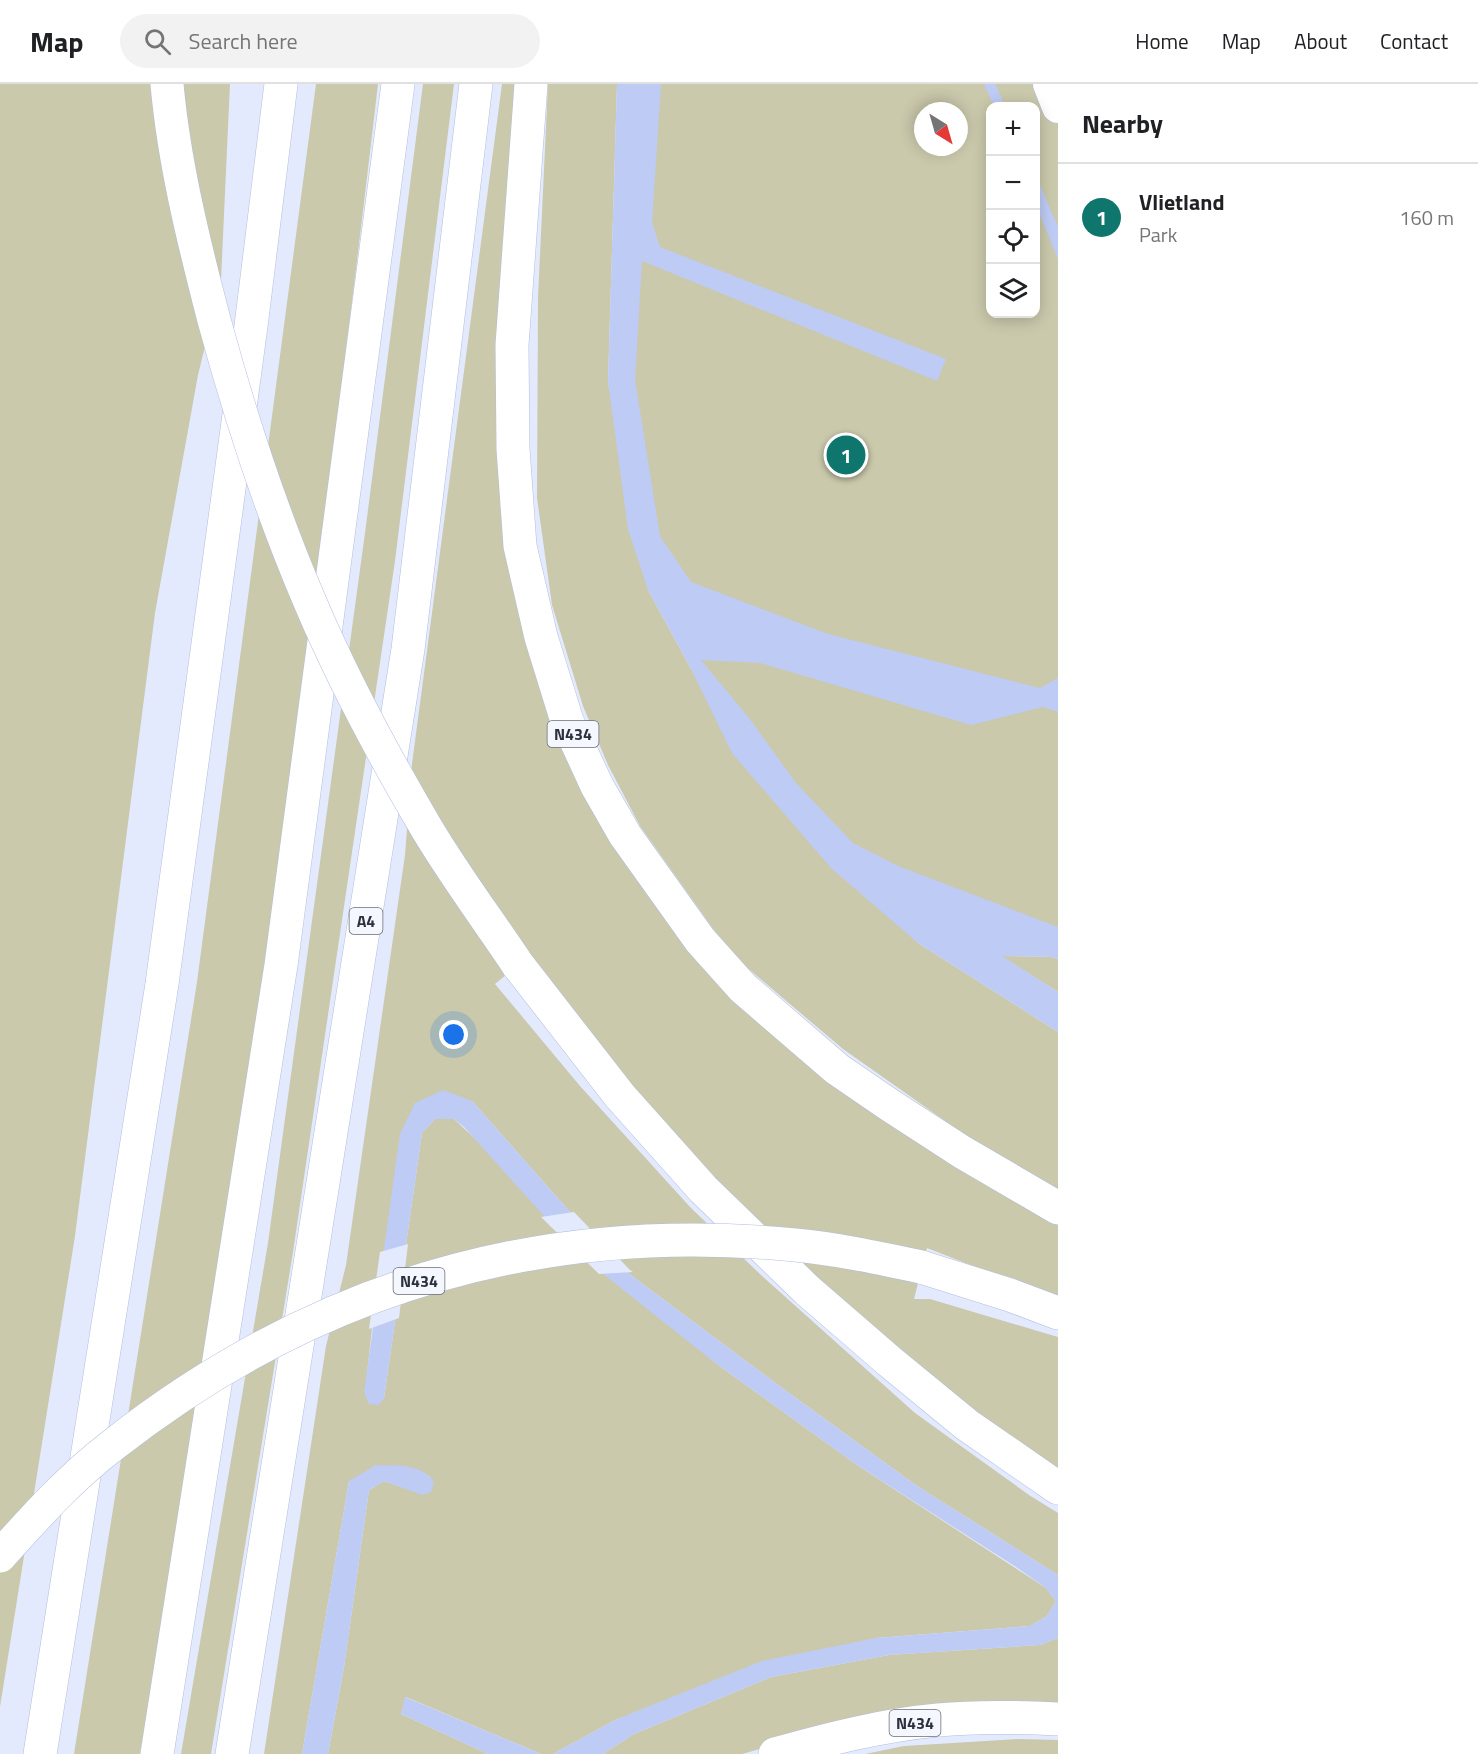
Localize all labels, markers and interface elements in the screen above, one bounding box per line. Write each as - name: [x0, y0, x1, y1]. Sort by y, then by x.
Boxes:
- search box: [120, 14, 540, 68]
- text: Map: [30, 20, 84, 63]
- text: Search here: [189, 24, 298, 58]
- icon: search: [141, 25, 174, 58]
- text: Home: [1135, 25, 1189, 57]
- text: Map: [1222, 25, 1261, 57]
- text: About: [1294, 25, 1347, 57]
- text: Contact: [1380, 25, 1448, 57]
- north arrow: [914, 102, 968, 156]
- map controls: [986, 102, 1040, 318]
- button: +: [986, 102, 1040, 156]
- text: Nearby: [1082, 104, 1163, 143]
- button: −: [986, 156, 1040, 210]
- text: Vlietland: [1139, 185, 1225, 219]
- text: 1: [1096, 202, 1107, 233]
- text: 160 m: [1399, 202, 1454, 233]
- button: locate: [986, 210, 1040, 264]
- text: Park: [1139, 219, 1177, 250]
- button: layers: [986, 264, 1040, 318]
- pin: 1: [826, 432, 866, 478]
- road number: N434: [548, 721, 598, 747]
- road number: A4: [350, 908, 382, 934]
- your location: [439, 1020, 468, 1049]
- road number: N434: [394, 1268, 444, 1294]
- road number: N434: [890, 1710, 940, 1736]

